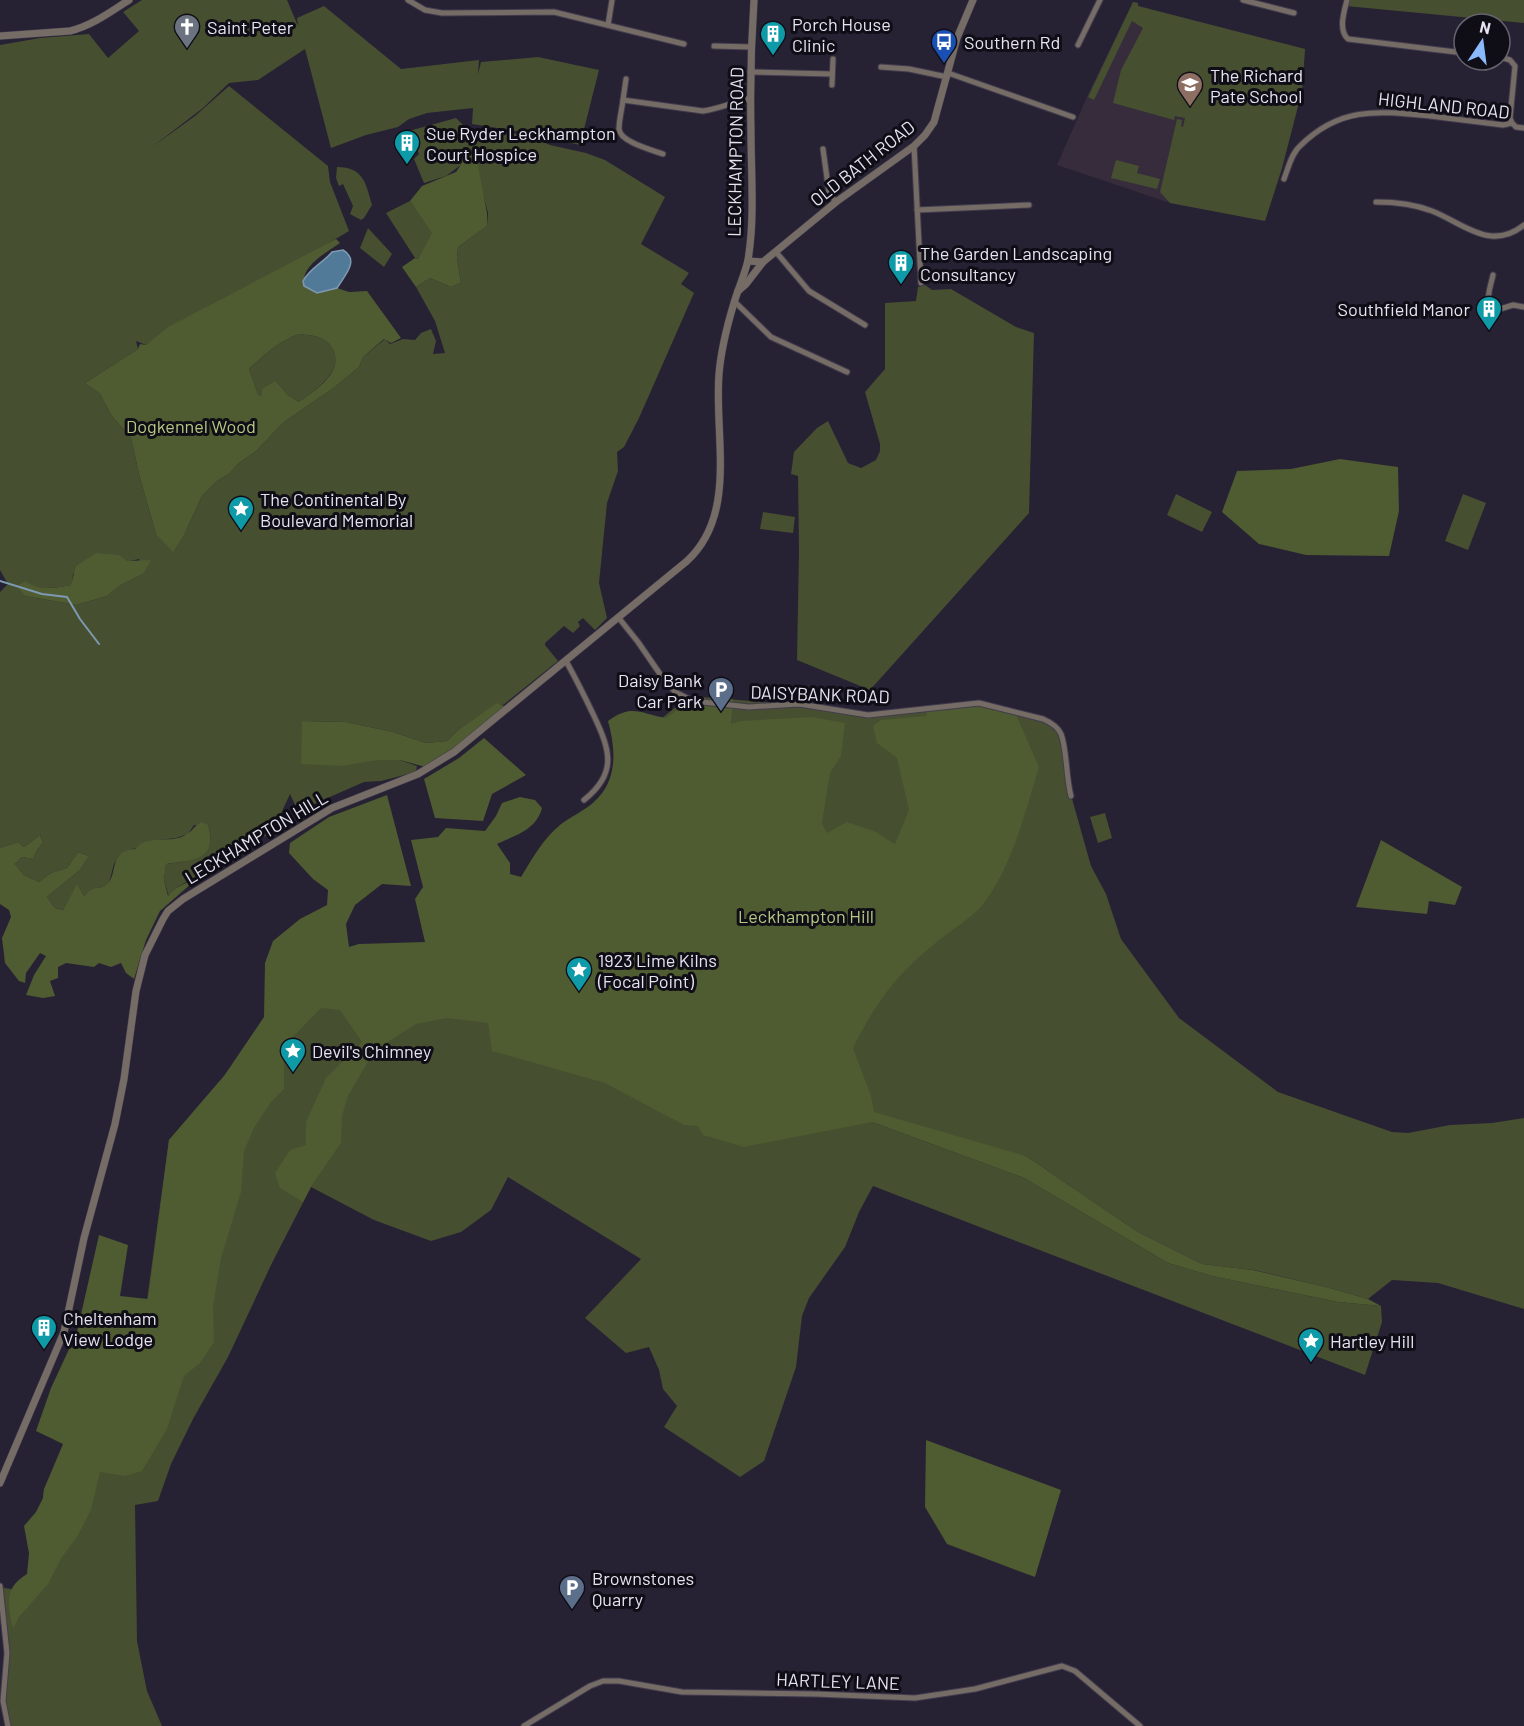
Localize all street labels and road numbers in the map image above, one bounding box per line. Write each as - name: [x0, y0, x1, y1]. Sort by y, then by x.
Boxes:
- street label: LECKHAMPTON ROAD: [723, 67, 747, 237]
- street label: HIGHLAND ROAD: [1377, 87, 1511, 123]
- street label: OLD BATH ROAD: [805, 115, 919, 211]
- street label: DAISYBANK ROAD: [750, 681, 890, 707]
- street label: LECKHAMPTON HILL: [181, 786, 331, 888]
- street label: HARTLEY LANE: [776, 1668, 900, 1694]

